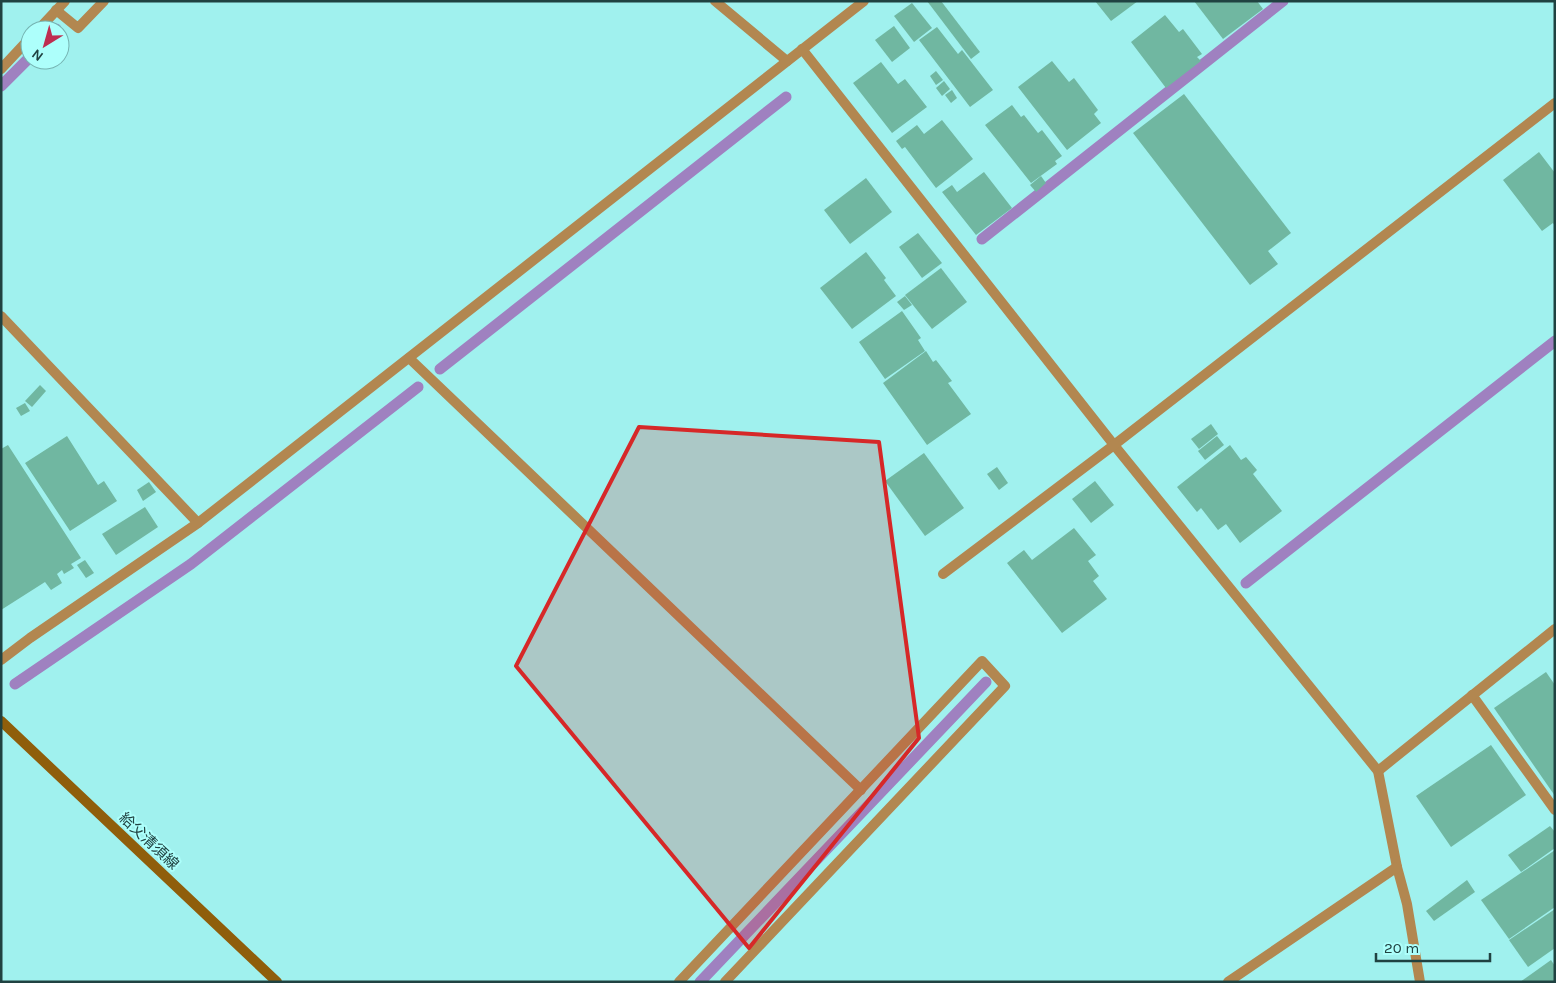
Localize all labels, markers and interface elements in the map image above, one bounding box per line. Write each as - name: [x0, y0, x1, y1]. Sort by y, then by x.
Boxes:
- north arrow: [20, 20, 70, 70]
- text: N: [28, 45, 47, 65]
- street label: 給父清須線: [115, 809, 183, 873]
- scale bar: [1376, 930, 1490, 962]
- text: 20 m: [1384, 939, 1419, 957]

